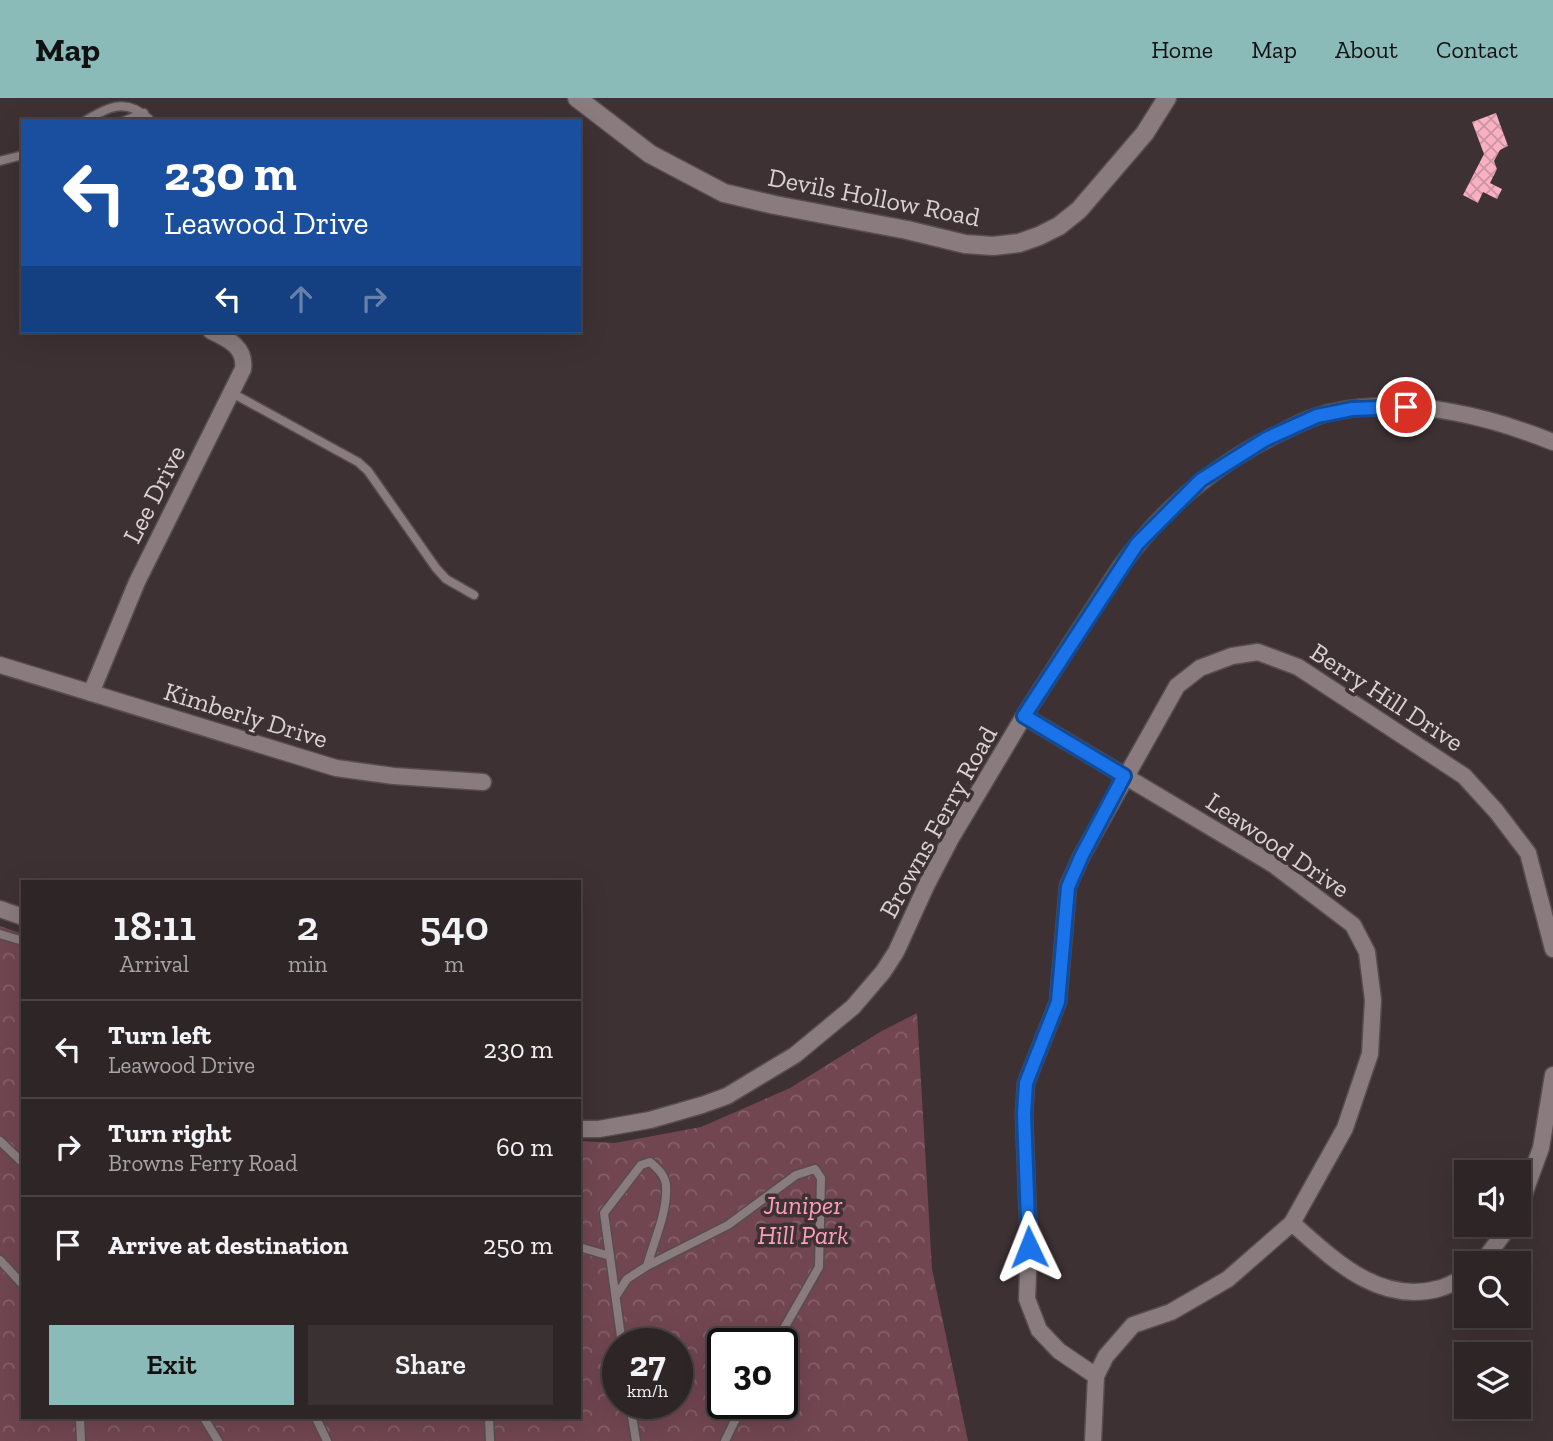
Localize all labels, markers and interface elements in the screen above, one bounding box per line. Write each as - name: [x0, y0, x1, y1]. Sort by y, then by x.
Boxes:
- text: Map: [35, 30, 100, 69]
- text: Home: [1151, 35, 1213, 64]
- text: Map: [1251, 35, 1297, 64]
- text: About: [1335, 35, 1398, 64]
- text: Contact: [1436, 35, 1518, 64]
- text: 230 m: [164, 144, 297, 203]
- icon: left: [49, 147, 140, 238]
- street label: Devils Hollow Road: [765, 161, 983, 233]
- text: Leawood Drive: [164, 204, 368, 242]
- icon: left: [209, 280, 247, 318]
- icon: ahead: [282, 280, 320, 318]
- icon: right: [355, 280, 393, 318]
- pin: [1376, 377, 1436, 437]
- icon: arrive: [1387, 388, 1425, 426]
- street label: Lee Drive: [116, 440, 192, 548]
- street label: Berry Hill Drive: [1304, 636, 1470, 758]
- street label: Kimberly Drive: [160, 675, 332, 755]
- street label: Browns Ferry Road: [872, 721, 1004, 923]
- street label: Leawood Drive: [1200, 785, 1356, 905]
- text: 18:11: [113, 900, 196, 951]
- text: 2: [297, 900, 319, 951]
- text: 540: [420, 900, 489, 951]
- text: Arrival: [120, 950, 189, 978]
- text: min: [288, 950, 327, 978]
- text: m: [444, 950, 464, 978]
- text: Turn left: [108, 1019, 211, 1051]
- icon: left: [49, 1030, 87, 1068]
- text: 230 m: [484, 1033, 553, 1065]
- text: Leawood Drive: [108, 1051, 255, 1079]
- text: Turn right: [108, 1117, 231, 1149]
- icon: right: [49, 1128, 87, 1166]
- text: 60 m: [496, 1131, 553, 1163]
- text: Browns Ferry Road: [108, 1149, 298, 1177]
- map controls: [1454, 1160, 1531, 1419]
- button: sound: [1454, 1160, 1531, 1237]
- park label: Juniper Hill Park: [757, 1189, 849, 1251]
- position arrow: [992, 1210, 1066, 1284]
- icon: arrive: [49, 1226, 87, 1264]
- text: Arrive at destination: [108, 1229, 348, 1261]
- text: 250 m: [483, 1229, 553, 1261]
- button: search: [1454, 1251, 1531, 1328]
- button: Exit: [49, 1325, 294, 1405]
- button: Share: [308, 1325, 553, 1405]
- speed limit sign: 30: [707, 1328, 798, 1419]
- button: layers: [1454, 1342, 1531, 1419]
- text: 27: [629, 1343, 666, 1385]
- text: km/h: [627, 1380, 668, 1402]

